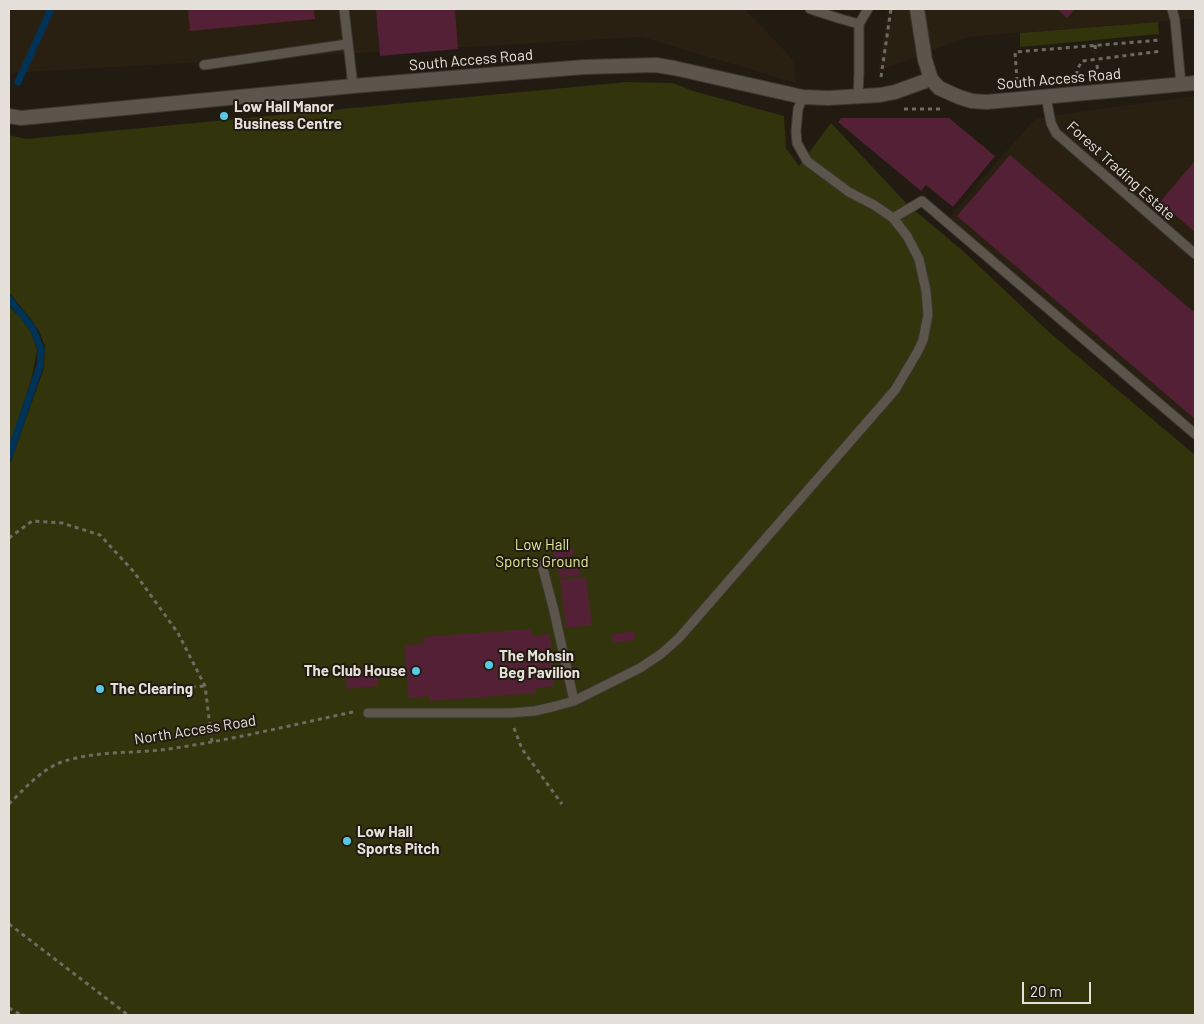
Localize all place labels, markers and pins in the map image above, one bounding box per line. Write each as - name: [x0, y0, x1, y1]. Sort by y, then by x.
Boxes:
- place label: Low Hall Manor Business Centre: [234, 98, 342, 133]
- marker: Low Hall Manor Business Centre: [218, 110, 230, 122]
- place label: The Mohsin Beg Pavilion: [499, 647, 580, 682]
- marker: The Mohsin Beg Pavilion: [483, 659, 495, 671]
- place label: The Club House: [304, 662, 406, 680]
- marker: The Club House: [410, 665, 422, 677]
- place label: The Clearing: [110, 680, 193, 698]
- marker: The Clearing: [94, 683, 106, 695]
- place label: Low Hall Sports Pitch: [357, 823, 439, 858]
- marker: Low Hall Sports Pitch: [341, 835, 353, 847]

